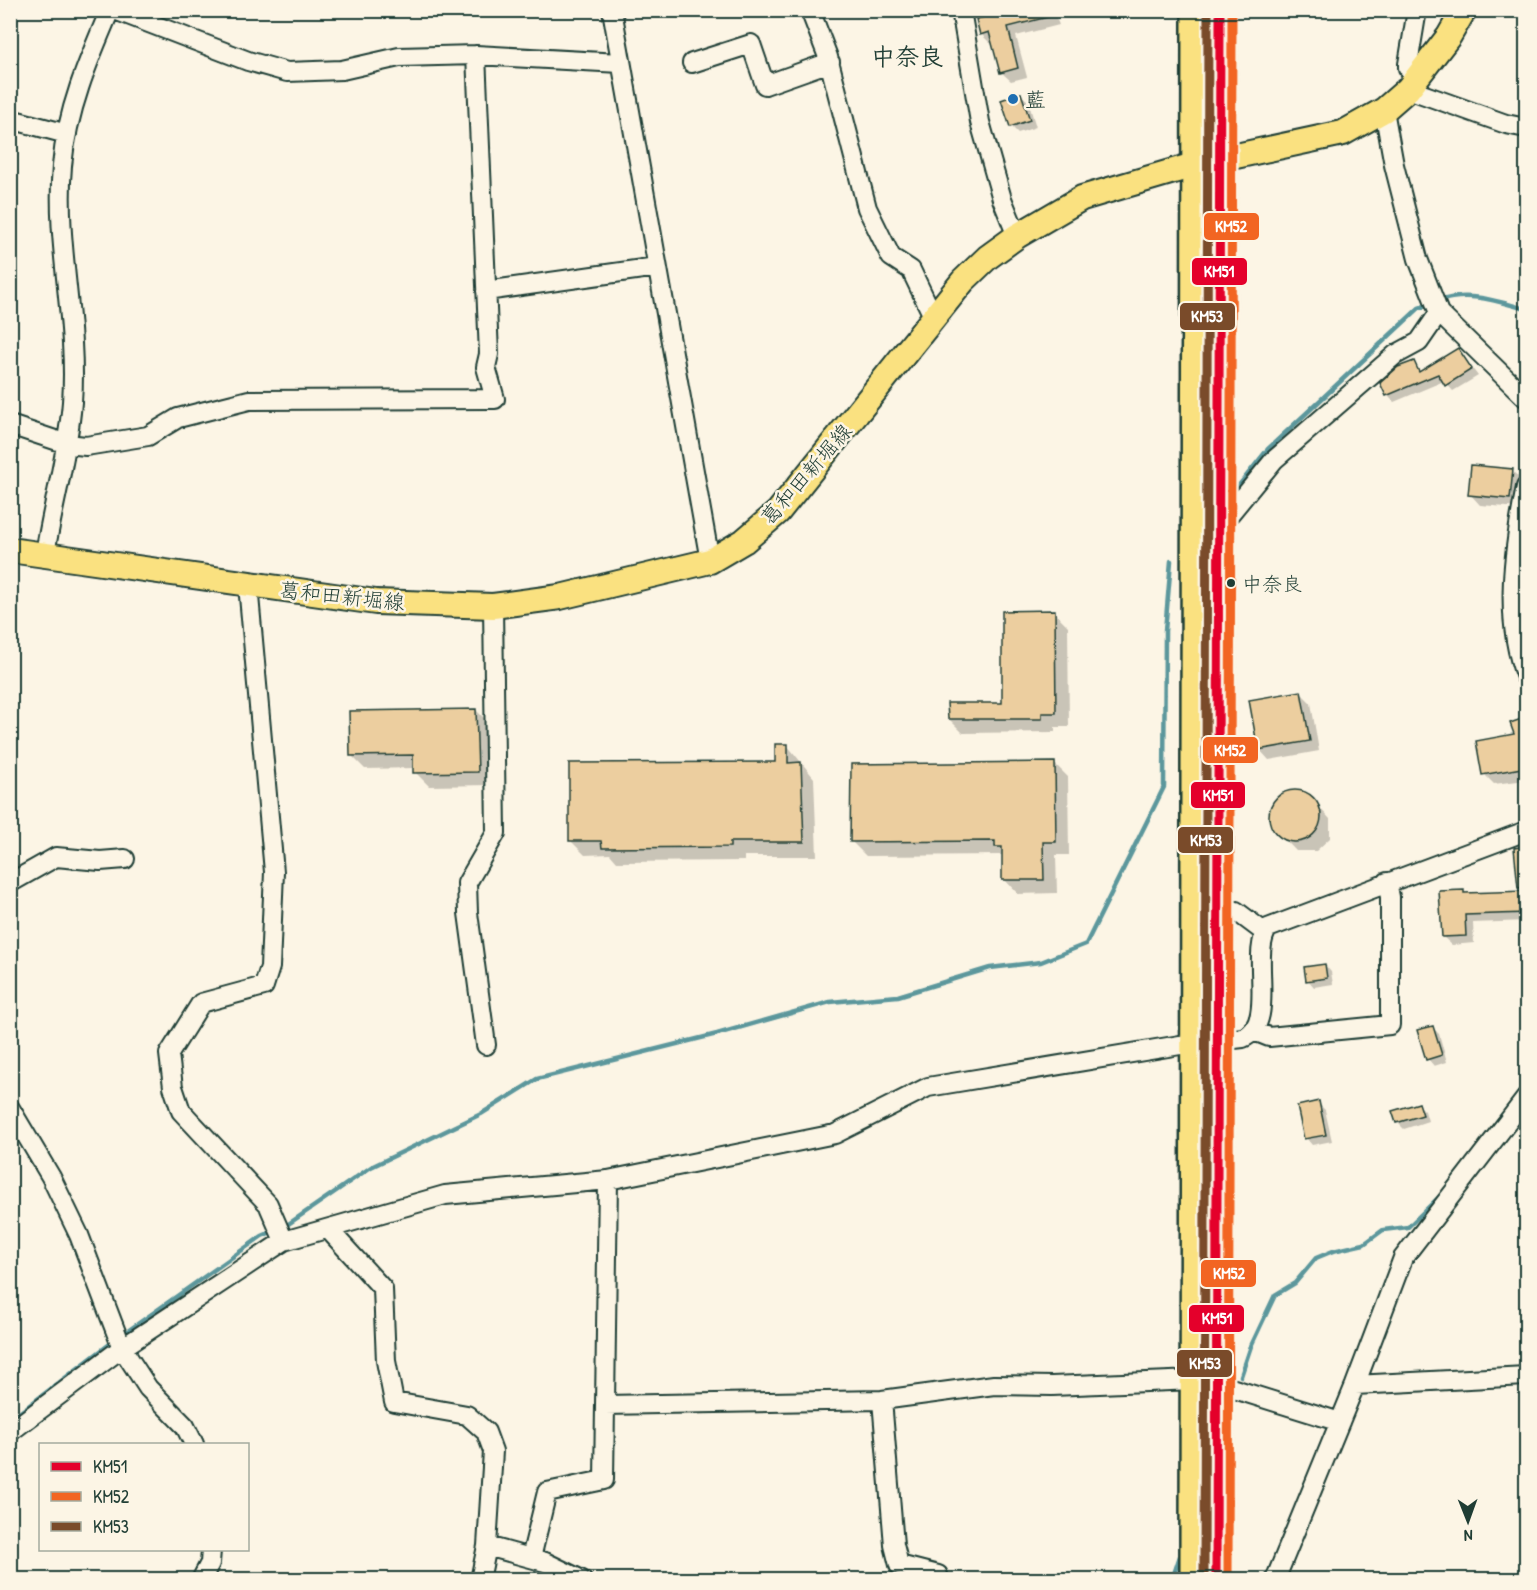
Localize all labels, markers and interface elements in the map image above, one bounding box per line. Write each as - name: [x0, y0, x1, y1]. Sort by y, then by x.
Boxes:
- district label: 中奈良: [871, 40, 943, 72]
- place label: 藍: [1025, 85, 1046, 114]
- marker: 藍: [1006, 92, 1020, 106]
- line badge: KM52: [1203, 212, 1260, 241]
- text: KM52: [1215, 215, 1248, 237]
- line badge: KM51: [1191, 257, 1248, 286]
- text: KM51: [1204, 260, 1234, 282]
- line badge: KM53: [1179, 302, 1236, 331]
- text: KM53: [1191, 305, 1223, 327]
- street label: 葛和田新堀線: [754, 417, 858, 531]
- place label: 中奈良: [1242, 570, 1302, 597]
- street label: 葛和田新堀線: [278, 575, 406, 617]
- marker: 中奈良: [1225, 577, 1237, 589]
- line badge: KM52: [1202, 736, 1259, 764]
- text: KM52: [1214, 739, 1247, 761]
- line badge: KM51: [1190, 781, 1246, 809]
- text: KM51: [1203, 784, 1233, 806]
- line badge: KM53: [1177, 826, 1234, 854]
- text: KM53: [1190, 829, 1222, 851]
- line badge: KM52: [1200, 1259, 1257, 1288]
- text: KM52: [1213, 1262, 1246, 1284]
- line badge: KM51: [1188, 1304, 1245, 1333]
- text: KM51: [1202, 1307, 1232, 1329]
- line badge: KM53: [1176, 1349, 1233, 1378]
- text: KM53: [1189, 1352, 1221, 1374]
- legend: [39, 1443, 249, 1551]
- text: KM51: [93, 1454, 127, 1479]
- text: KM52: [93, 1484, 130, 1509]
- north arrow: [1438, 1491, 1498, 1551]
- text: KM53: [93, 1514, 129, 1539]
- text: N: [1463, 1525, 1473, 1547]

